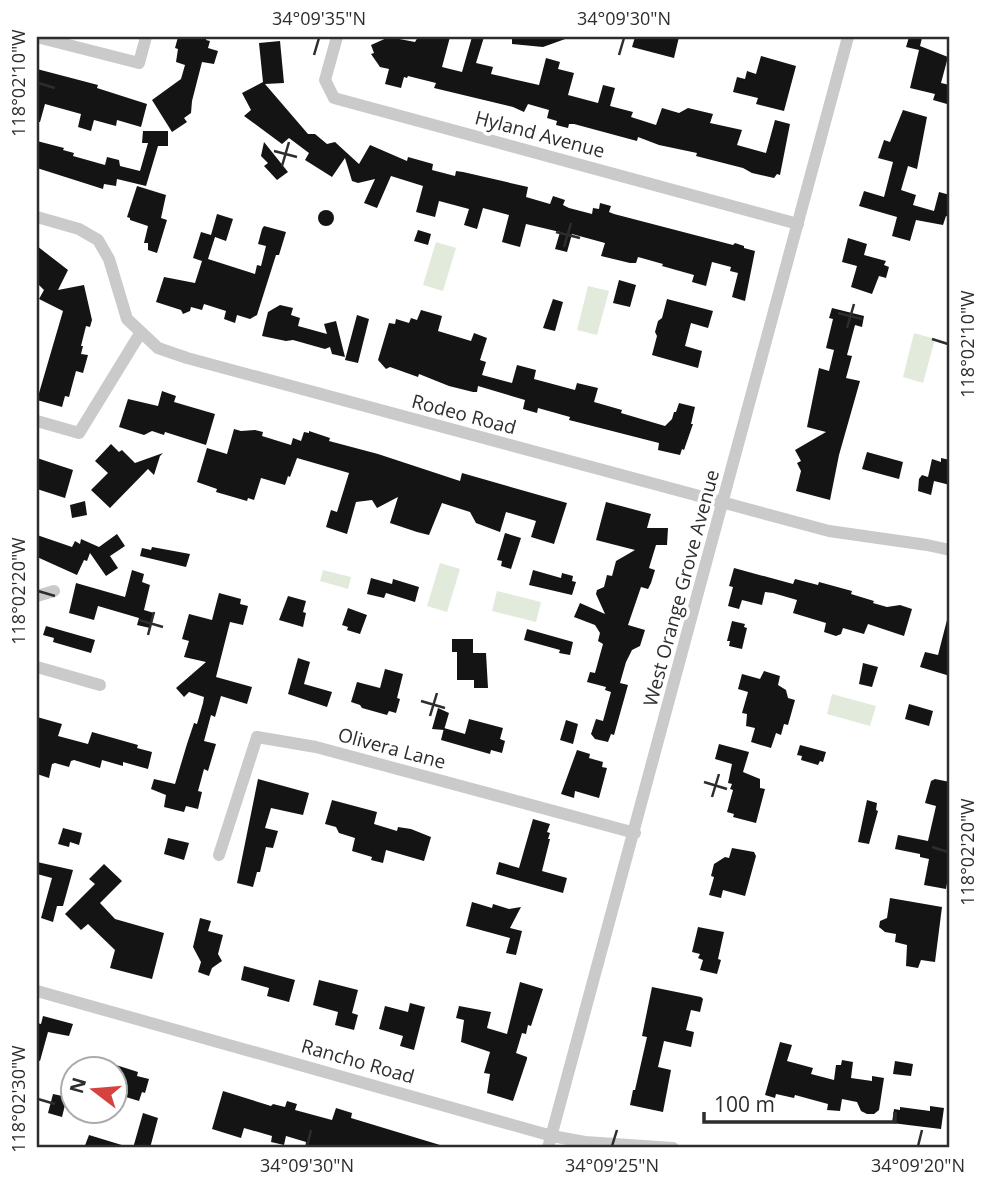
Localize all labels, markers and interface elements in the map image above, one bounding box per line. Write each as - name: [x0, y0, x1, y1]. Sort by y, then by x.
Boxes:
- text: 34°09'35"N: [272, 6, 366, 30]
- text: 34°09'30"N: [577, 6, 671, 30]
- text: 118°02'10"W: [6, 29, 30, 137]
- street label: Hyland Avenue: [472, 104, 608, 164]
- text: 118°02'10"W: [955, 290, 979, 398]
- street label: Rodeo Road: [409, 388, 519, 440]
- street label: West Orange Grove Avenue: [637, 467, 725, 709]
- text: 118°02'20"W: [6, 537, 30, 645]
- street label: Olivera Lane: [335, 721, 449, 775]
- text: 118°02'20"W: [955, 798, 979, 906]
- street label: Rancho Road: [298, 1032, 418, 1090]
- text: 118°02'30"W: [6, 1045, 30, 1153]
- north arrow: [60, 1056, 130, 1126]
- text: N: [63, 1074, 92, 1096]
- scale bar: [704, 1080, 894, 1124]
- text: 100 m: [714, 1090, 775, 1118]
- text: 34°09'30"N: [260, 1153, 354, 1177]
- text: 34°09'25"N: [565, 1153, 659, 1177]
- text: 34°09'20"N: [871, 1153, 965, 1177]

